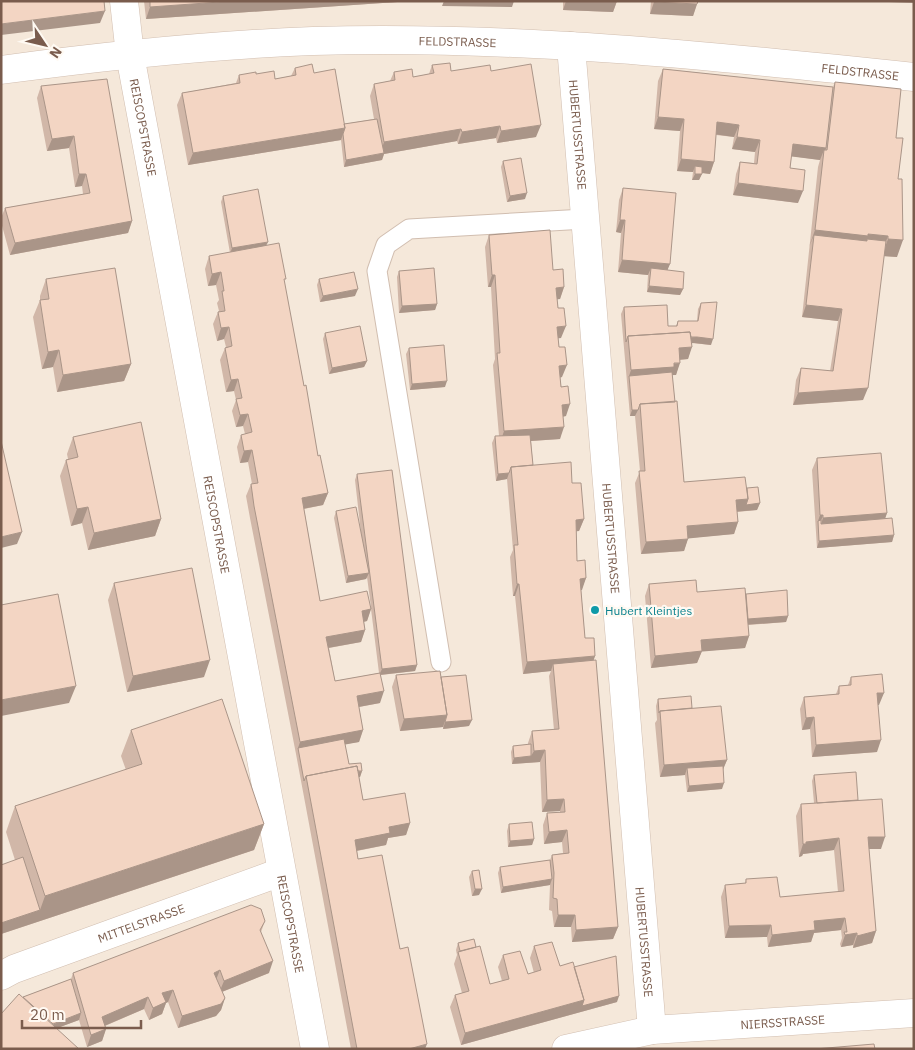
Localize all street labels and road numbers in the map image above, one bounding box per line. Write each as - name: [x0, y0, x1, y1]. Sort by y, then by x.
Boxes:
- street label: FELDSTRASSE: [419, 33, 497, 50]
- street label: FELDSTRASSE: [821, 60, 900, 83]
- street label: REISCOPSTRASSE: [127, 77, 160, 178]
- street label: HUBERTUSSTRASSE: [566, 79, 590, 190]
- street label: REISCOPSTRASSE: [201, 474, 233, 575]
- street label: HUBERTUSSTRASSE: [600, 483, 624, 594]
- street label: REISCOPSTRASSE: [274, 874, 308, 974]
- street label: HUBERTUSSTRASSE: [633, 886, 657, 998]
- street label: MITTELSTRASSE: [96, 900, 187, 945]
- street label: NIERSSTRASSE: [740, 1011, 825, 1032]

